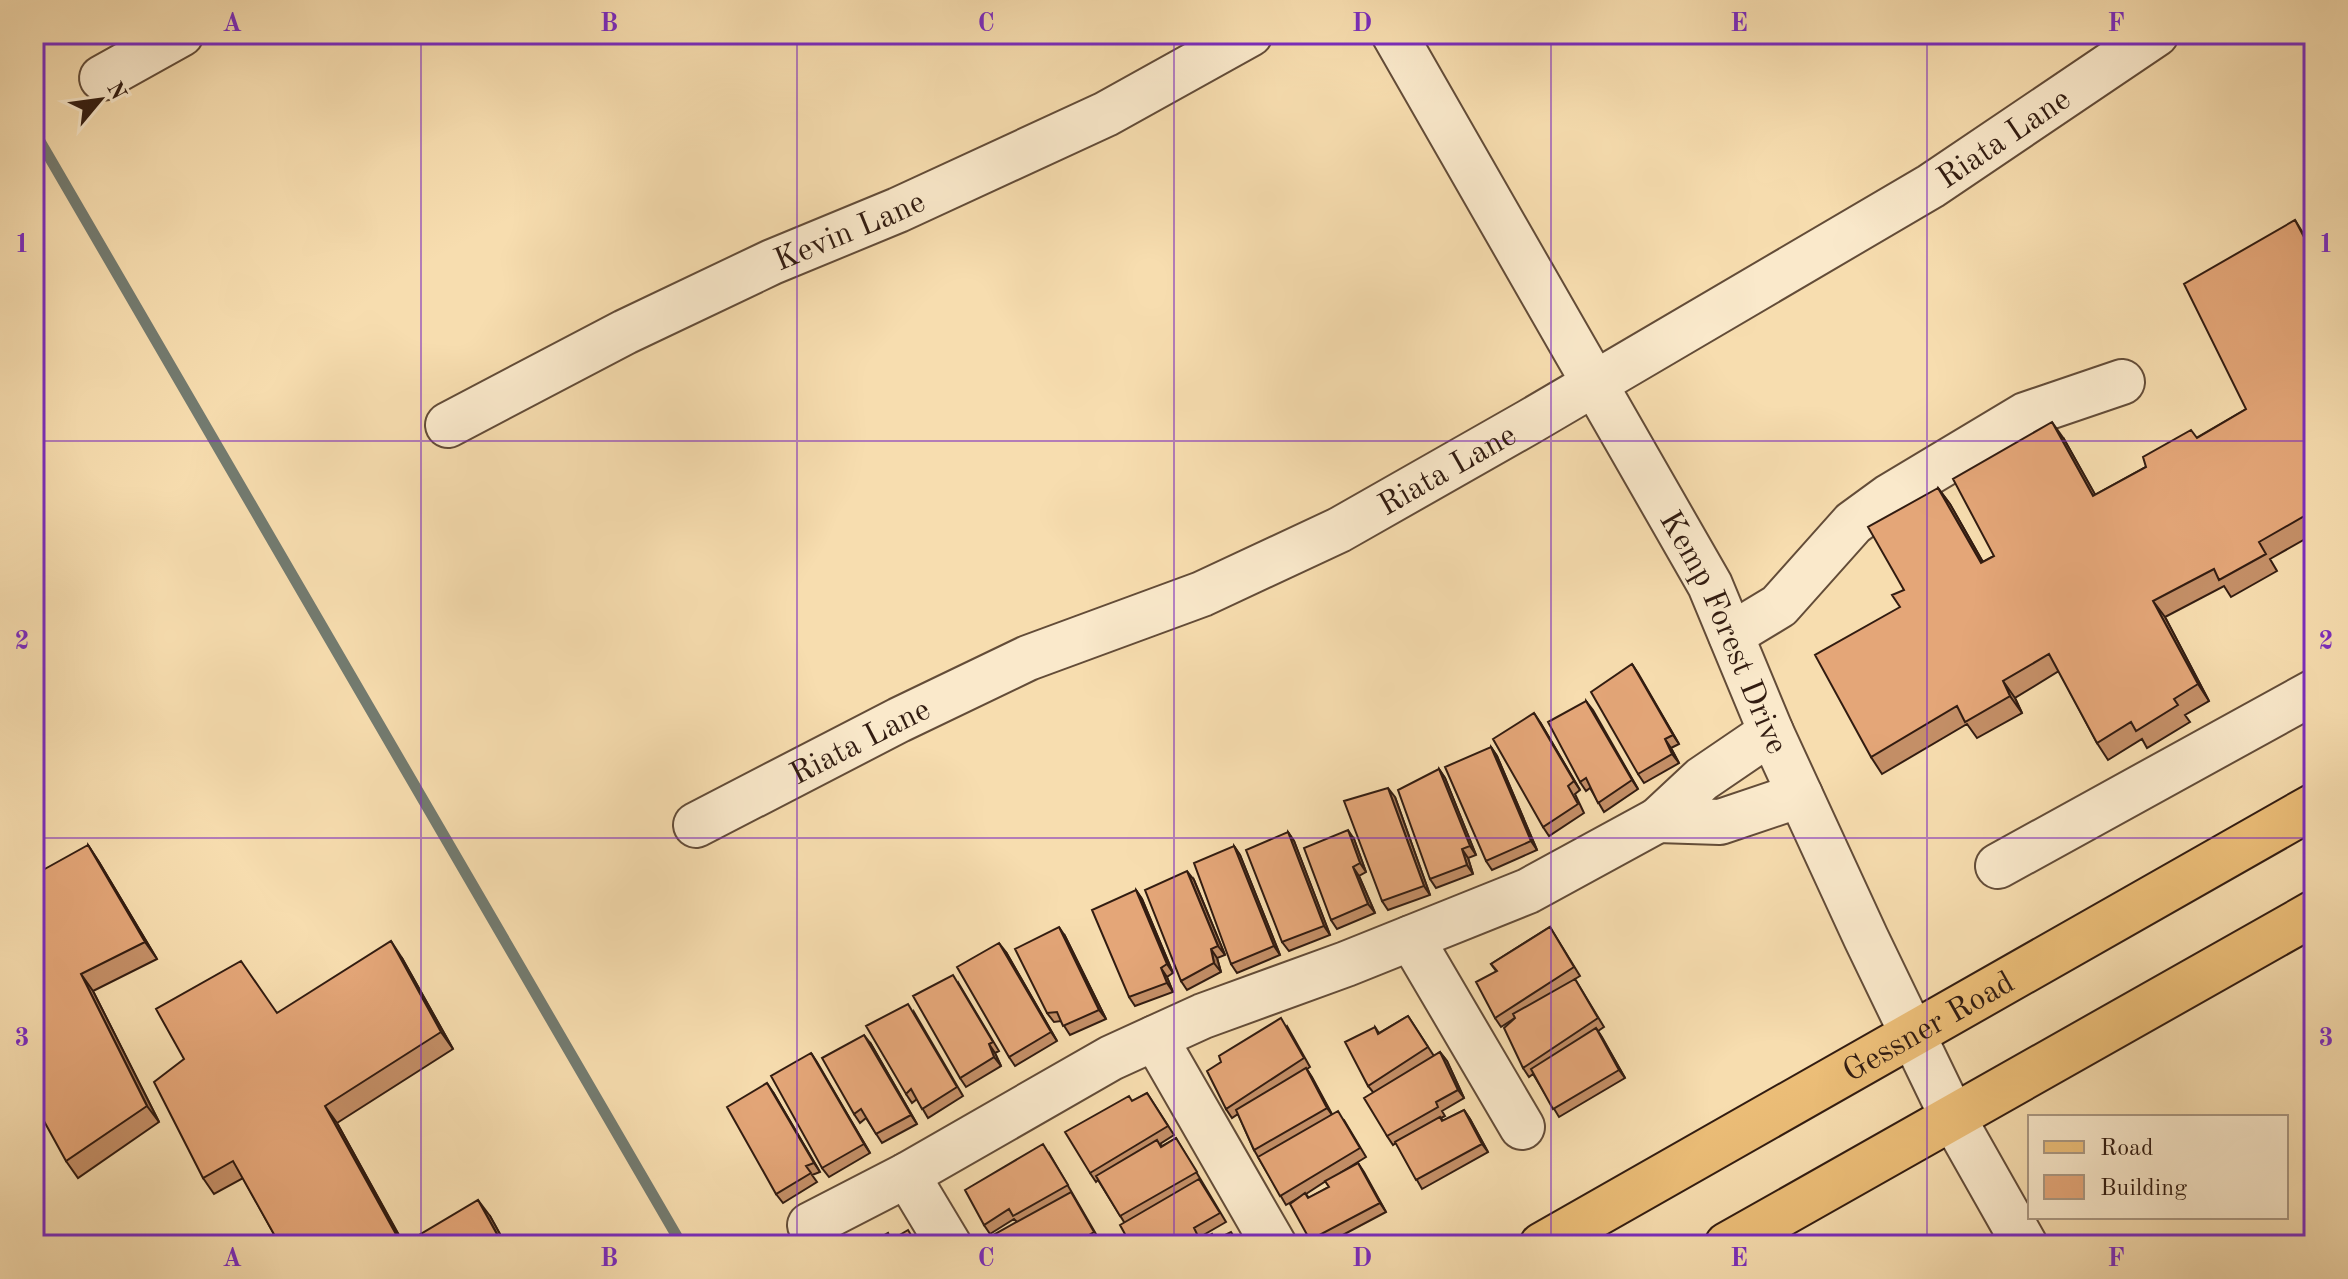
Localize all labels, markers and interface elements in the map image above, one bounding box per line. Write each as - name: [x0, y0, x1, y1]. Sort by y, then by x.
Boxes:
- text: A: [222, 11, 242, 37]
- text: B: [600, 11, 618, 37]
- text: C: [977, 11, 995, 37]
- text: D: [1352, 11, 1372, 37]
- text: E: [1730, 11, 1748, 37]
- text: F: [2107, 11, 2125, 37]
- north arrow: [60, 60, 140, 140]
- text: N: [102, 79, 130, 104]
- street label: Riata Lane: [1933, 84, 2077, 196]
- street label: Kevin Lane: [770, 187, 930, 278]
- text: 1: [14, 232, 30, 258]
- text: 1: [2318, 232, 2334, 258]
- street label: Riata Lane: [1374, 420, 1522, 523]
- street label: Kemp Forest Drive: [1652, 506, 1792, 760]
- text: 2: [14, 629, 30, 655]
- text: 2: [2318, 629, 2334, 655]
- street label: Riata Lane: [786, 695, 936, 792]
- street label: Gessner Road: [1839, 967, 2020, 1089]
- text: 3: [14, 1026, 30, 1052]
- text: 3: [2318, 1026, 2334, 1052]
- legend: [2028, 1115, 2288, 1219]
- text: Road: [2100, 1137, 2153, 1161]
- text: Building: [2100, 1177, 2187, 1201]
- text: A: [222, 1246, 242, 1272]
- text: B: [600, 1246, 618, 1272]
- text: C: [977, 1246, 995, 1272]
- text: D: [1352, 1246, 1372, 1272]
- text: E: [1730, 1246, 1748, 1272]
- text: F: [2107, 1246, 2125, 1272]

